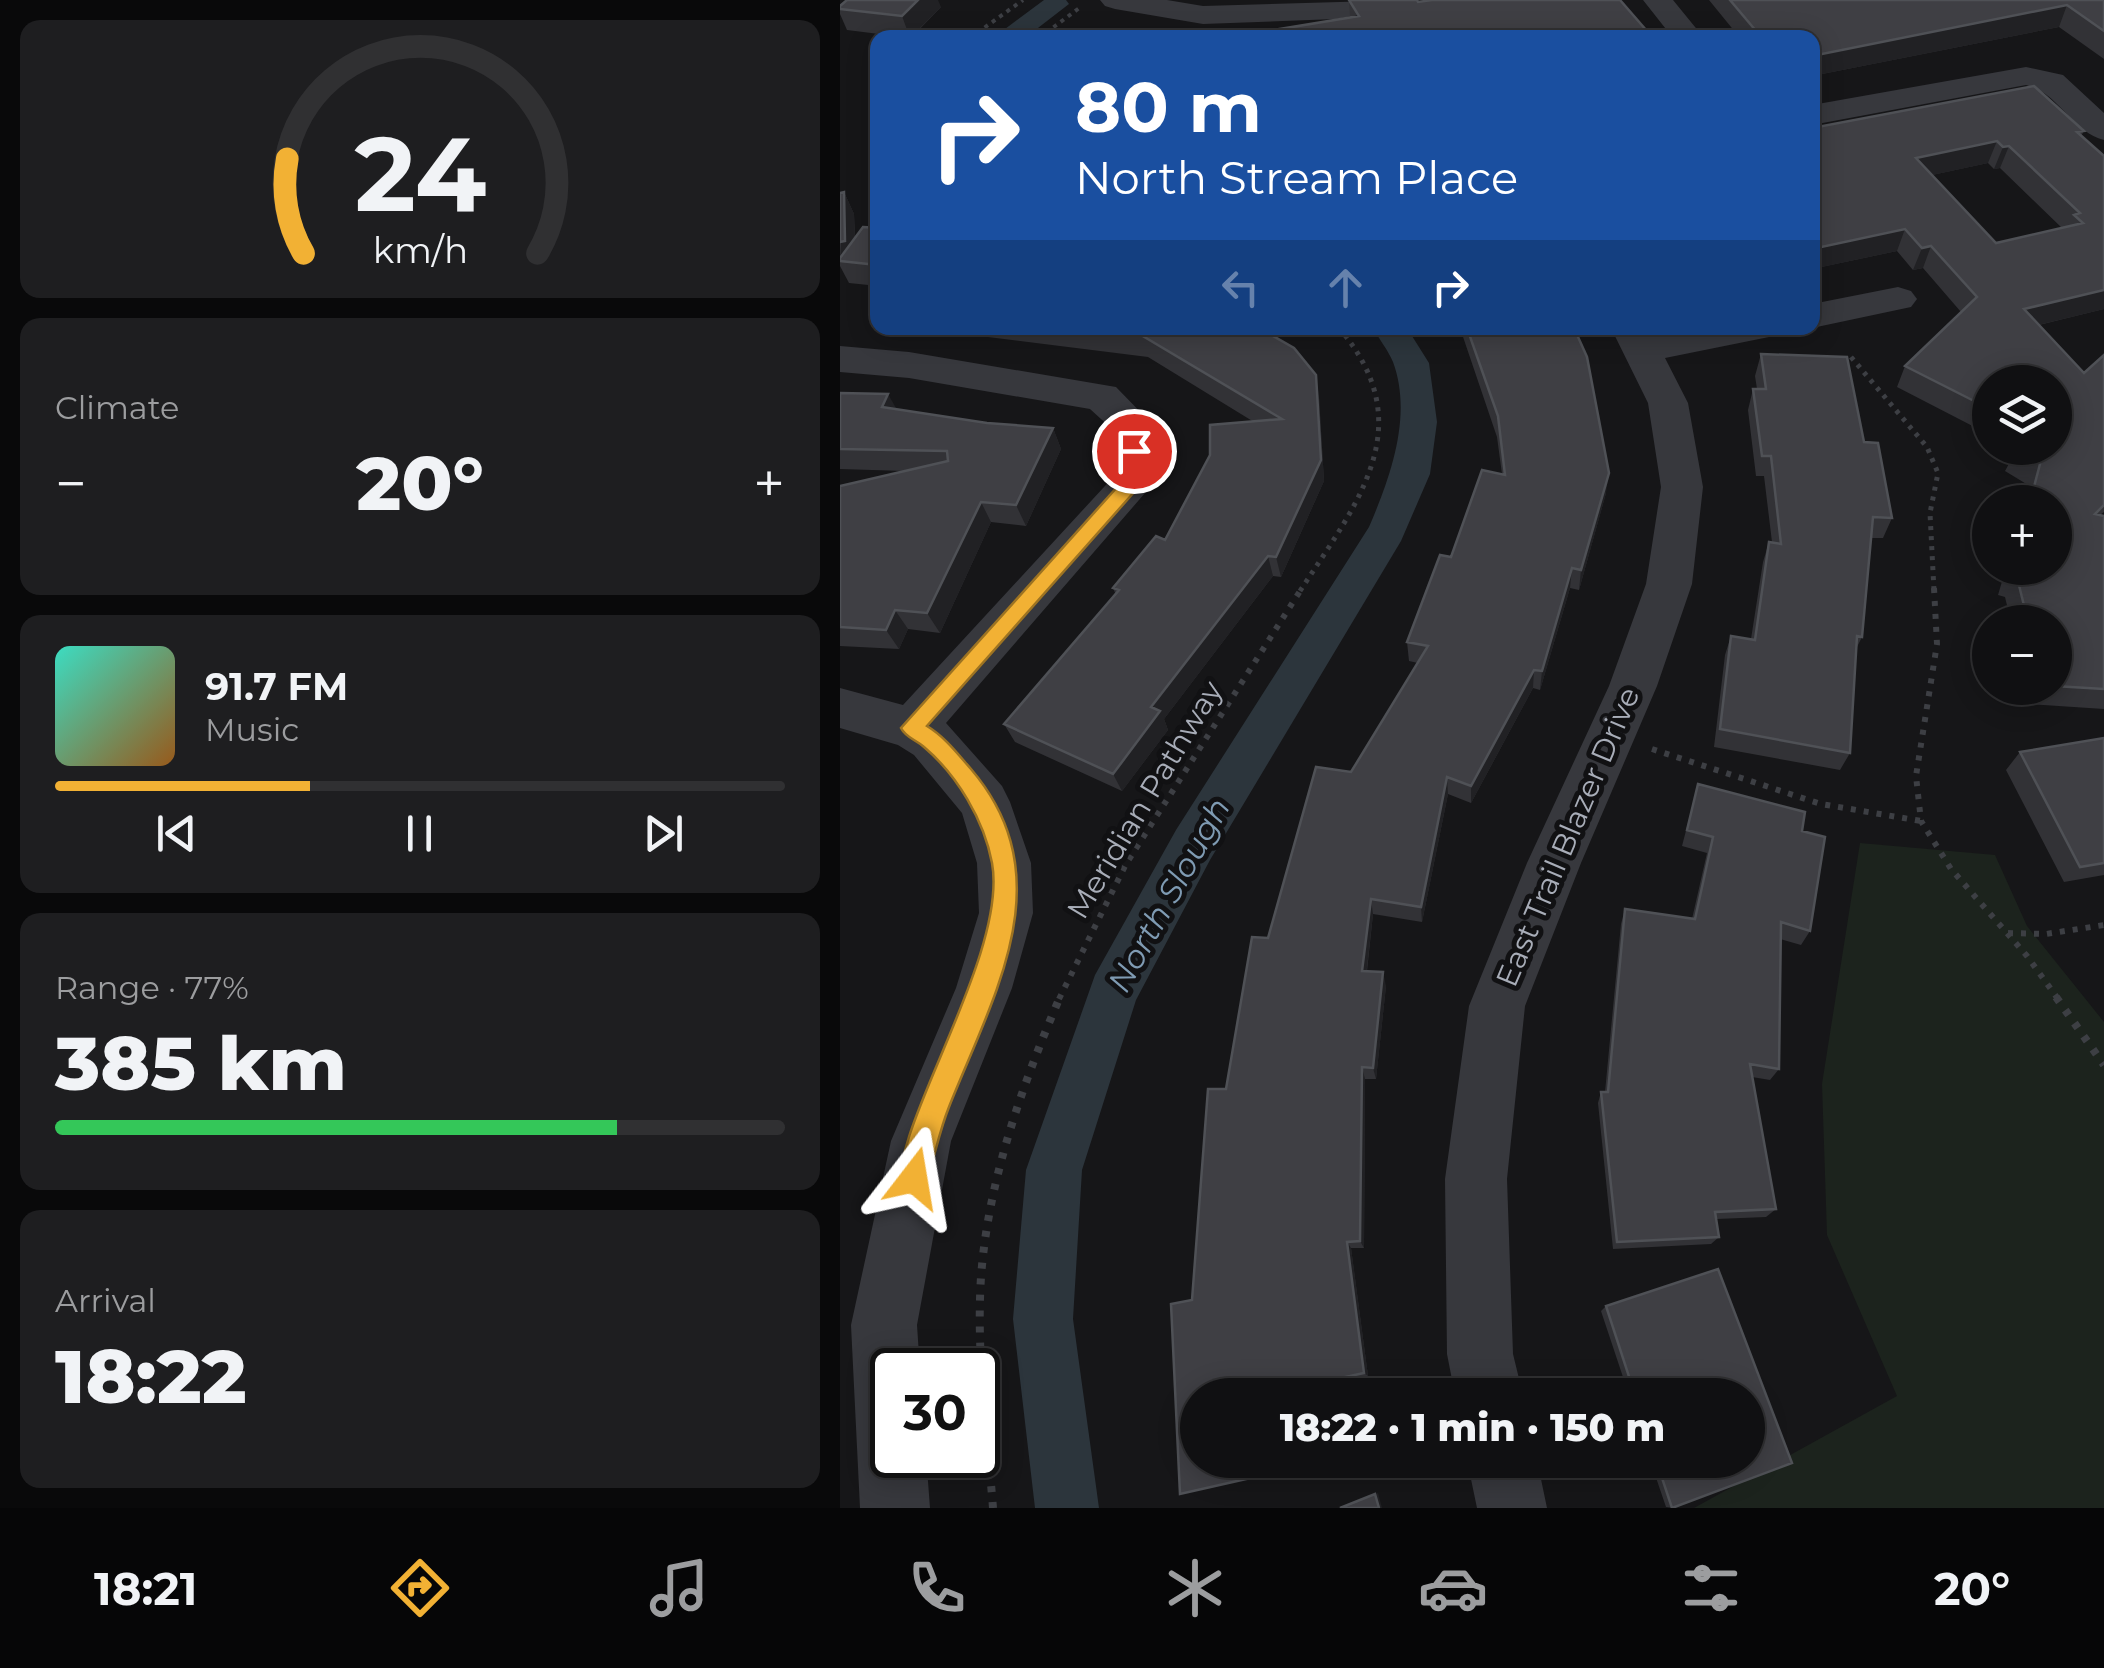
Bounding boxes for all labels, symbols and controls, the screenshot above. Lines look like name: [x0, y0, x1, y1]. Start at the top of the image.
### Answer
text: 80 m: [1075, 64, 1262, 150]
icon: right: [910, 70, 1040, 200]
text: 24: [354, 110, 486, 237]
text: North Stream Place: [1075, 150, 1518, 205]
text: km/h: [372, 228, 468, 272]
icon: left: [1213, 260, 1268, 315]
icon: ahead: [1318, 260, 1373, 315]
icon: right: [1423, 260, 1478, 315]
map controls: [1972, 365, 2072, 705]
button: layers: [1972, 365, 2072, 465]
text: Climate: [55, 388, 179, 427]
pin: [1092, 409, 1177, 494]
icon: arrive: [1107, 424, 1162, 479]
text: 20°: [356, 437, 484, 529]
text: −: [55, 450, 87, 517]
text: +: [753, 450, 785, 517]
button: +: [1972, 485, 2072, 585]
button: −: [1972, 605, 2072, 705]
text: 91.7 FM: [205, 663, 348, 710]
street label: Meridian Pathway: [1059, 673, 1231, 925]
street label: East Trail Blazer Drive: [1488, 682, 1647, 992]
text: Music: [205, 710, 299, 749]
water label: North Slough: [1099, 791, 1238, 999]
icon: previous: [149, 806, 204, 861]
icon: pause: [392, 806, 447, 861]
icon: next: [636, 806, 691, 861]
text: Range · 77%: [55, 968, 249, 1007]
text: 385 km: [55, 1017, 347, 1109]
position arrow: [862, 1126, 966, 1230]
text: Arrival: [55, 1281, 156, 1320]
text: 18:22: [55, 1330, 247, 1422]
speed limit sign: 30: [870, 1348, 1000, 1478]
text: 18:22 · 1 min · 150 m: [1280, 1404, 1665, 1451]
icon: directions: [385, 1553, 455, 1623]
icon: music: [644, 1553, 714, 1623]
icon: phone: [902, 1553, 972, 1623]
icon: climate: [1160, 1553, 1230, 1623]
icon: car: [1418, 1553, 1488, 1623]
icon: filters: [1676, 1553, 1746, 1623]
text: 18:21: [94, 1561, 197, 1616]
text: 20°: [1934, 1561, 2010, 1616]

